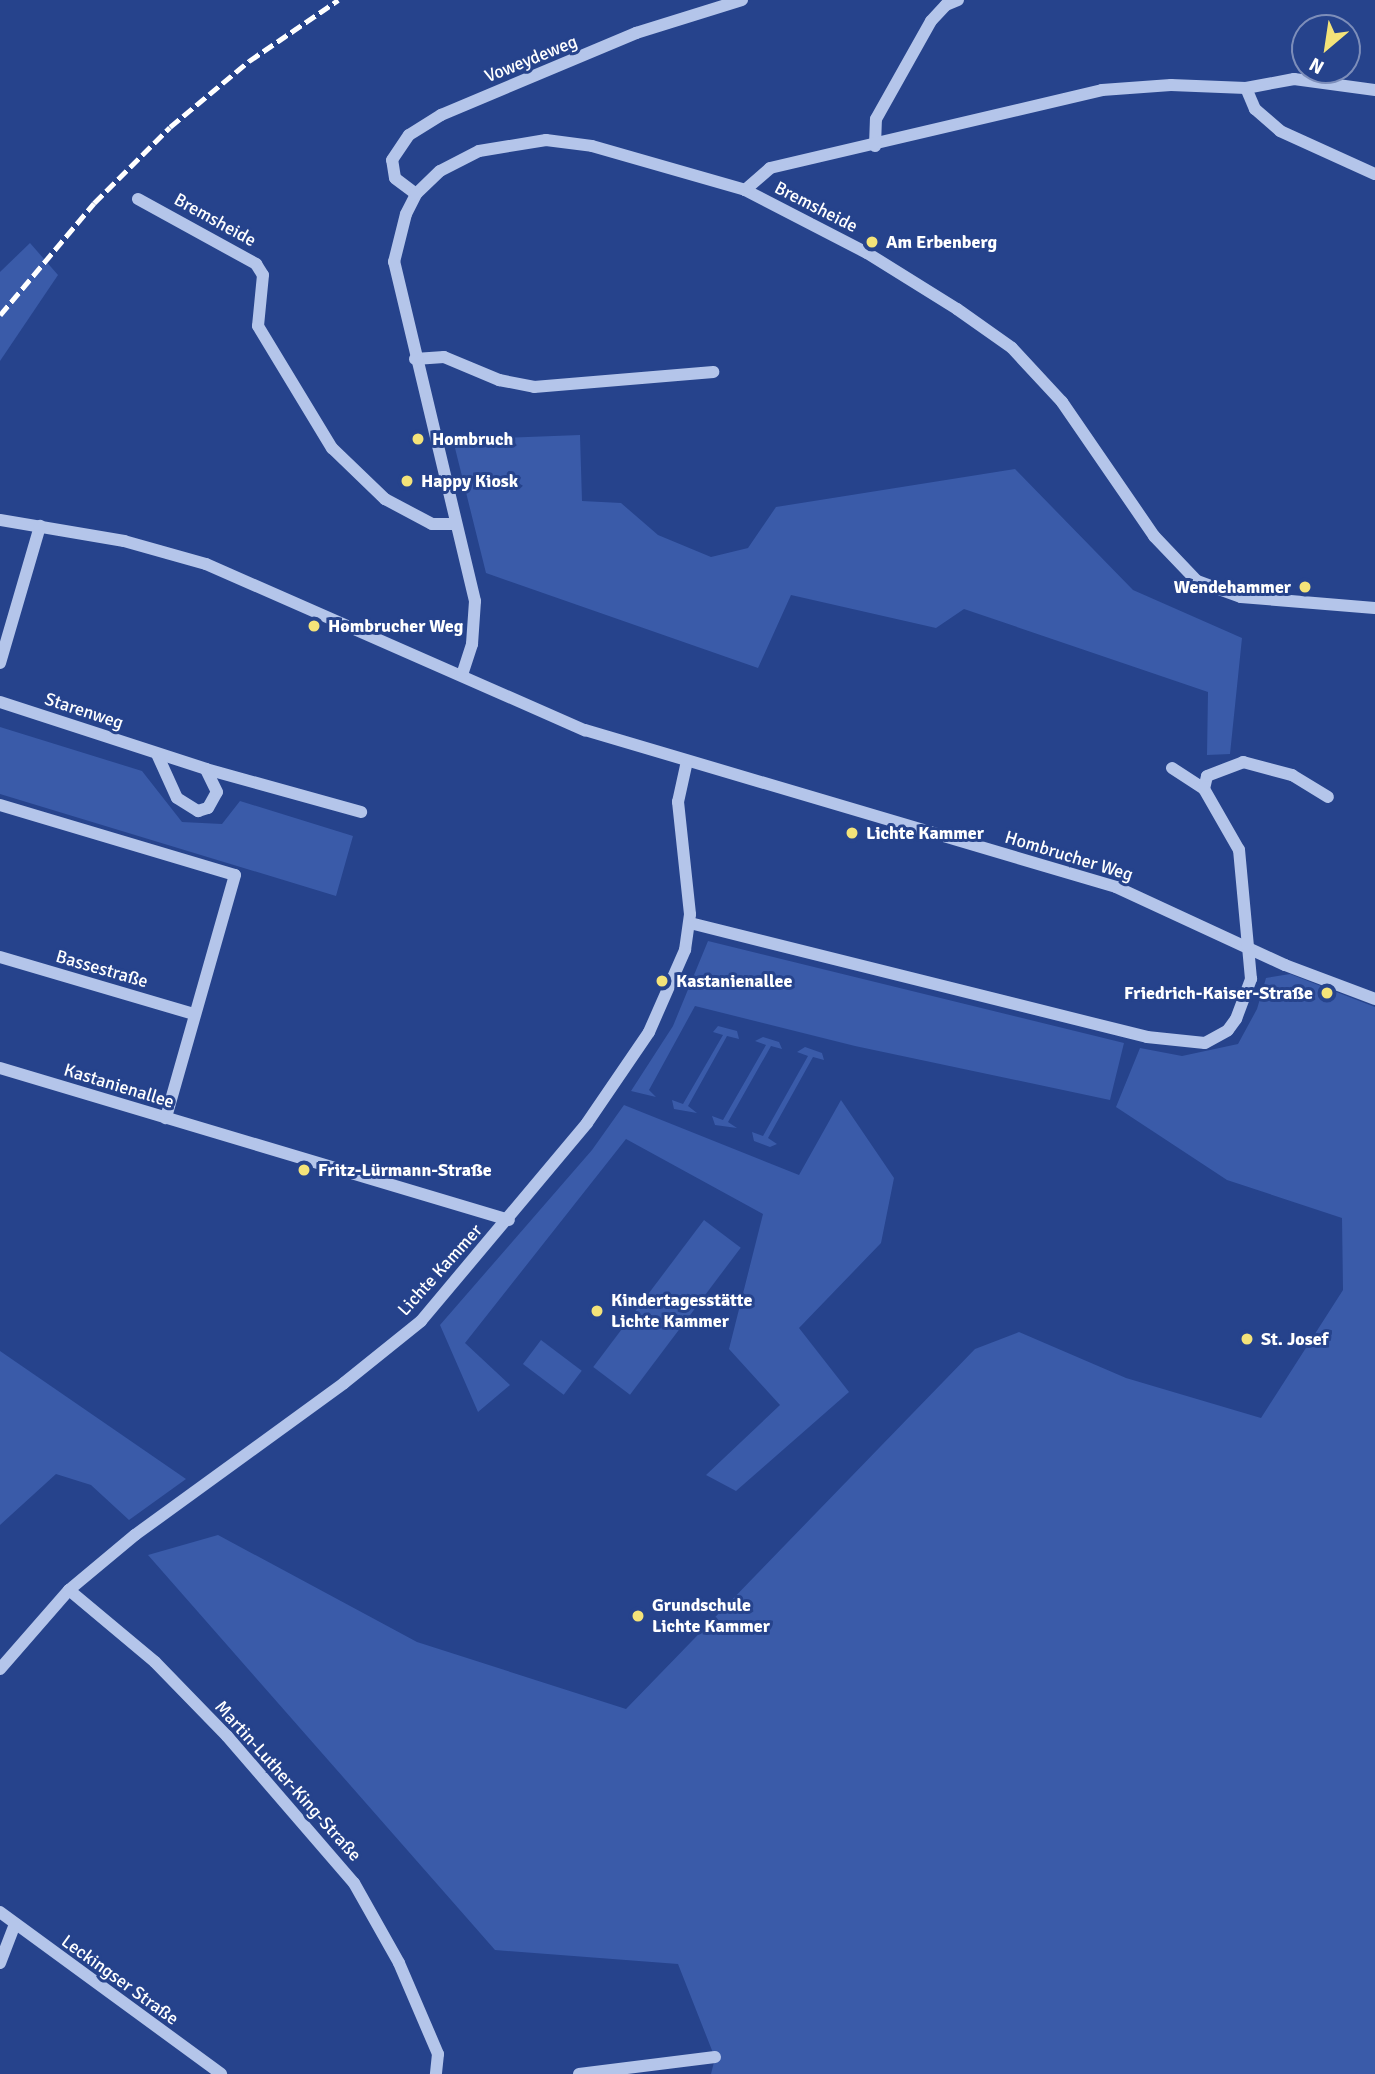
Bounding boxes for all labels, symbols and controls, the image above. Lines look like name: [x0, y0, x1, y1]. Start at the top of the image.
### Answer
north arrow: [1291, 14, 1361, 84]
street label: Voweydeweg: [482, 31, 580, 87]
text: N: [1305, 52, 1328, 79]
street label: Bremsheide: [771, 177, 861, 237]
street label: Bremsheide: [170, 189, 260, 251]
place label: Am Erbenberg: [886, 231, 997, 253]
marker: Am Erbenberg: [864, 234, 880, 250]
place label: Hombruch: [432, 428, 513, 450]
marker: Hombruch: [410, 431, 426, 447]
place label: Happy Kiosk: [421, 470, 518, 492]
marker: Happy Kiosk: [399, 473, 415, 489]
place label: Wendehammer: [1174, 576, 1291, 598]
marker: Wendehammer: [1297, 579, 1313, 595]
place label: Hombrucher Weg: [328, 615, 463, 637]
marker: Hombrucher Weg: [306, 618, 322, 634]
street label: Starenweg: [42, 688, 126, 734]
place label: Lichte Kammer: [866, 822, 984, 844]
marker: Lichte Kammer: [844, 825, 860, 841]
street label: Hombrucher Weg: [1002, 826, 1136, 886]
street label: Bassestraße: [53, 946, 151, 992]
place label: Kastanienallee: [676, 970, 792, 992]
marker: Kastanienallee: [654, 973, 670, 989]
place label: Friedrich-Kaiser-Straße: [1124, 982, 1313, 1004]
marker: Friedrich-Kaiser-Straße: [1319, 985, 1335, 1001]
street label: Kastanienallee: [61, 1059, 177, 1113]
place label: Fritz-Lürmann-Straße: [318, 1159, 492, 1181]
marker: Fritz-Lürmann-Straße: [296, 1162, 312, 1178]
street label: Lichte Kammer: [393, 1220, 487, 1320]
place label: Kindertagesstätte Lichte Kammer: [611, 1290, 752, 1332]
marker: Kindertagesstätte Lichte Kammer: [589, 1303, 605, 1319]
place label: St. Josef: [1261, 1328, 1328, 1350]
marker: St. Josef: [1239, 1331, 1255, 1347]
place label: Grundschule Lichte Kammer: [652, 1595, 770, 1638]
marker: Grundschule Lichte Kammer: [630, 1608, 646, 1624]
street label: Martin-Luther-King-Straße: [210, 1696, 366, 1866]
street label: Leckingser Straße: [57, 1930, 183, 2030]

